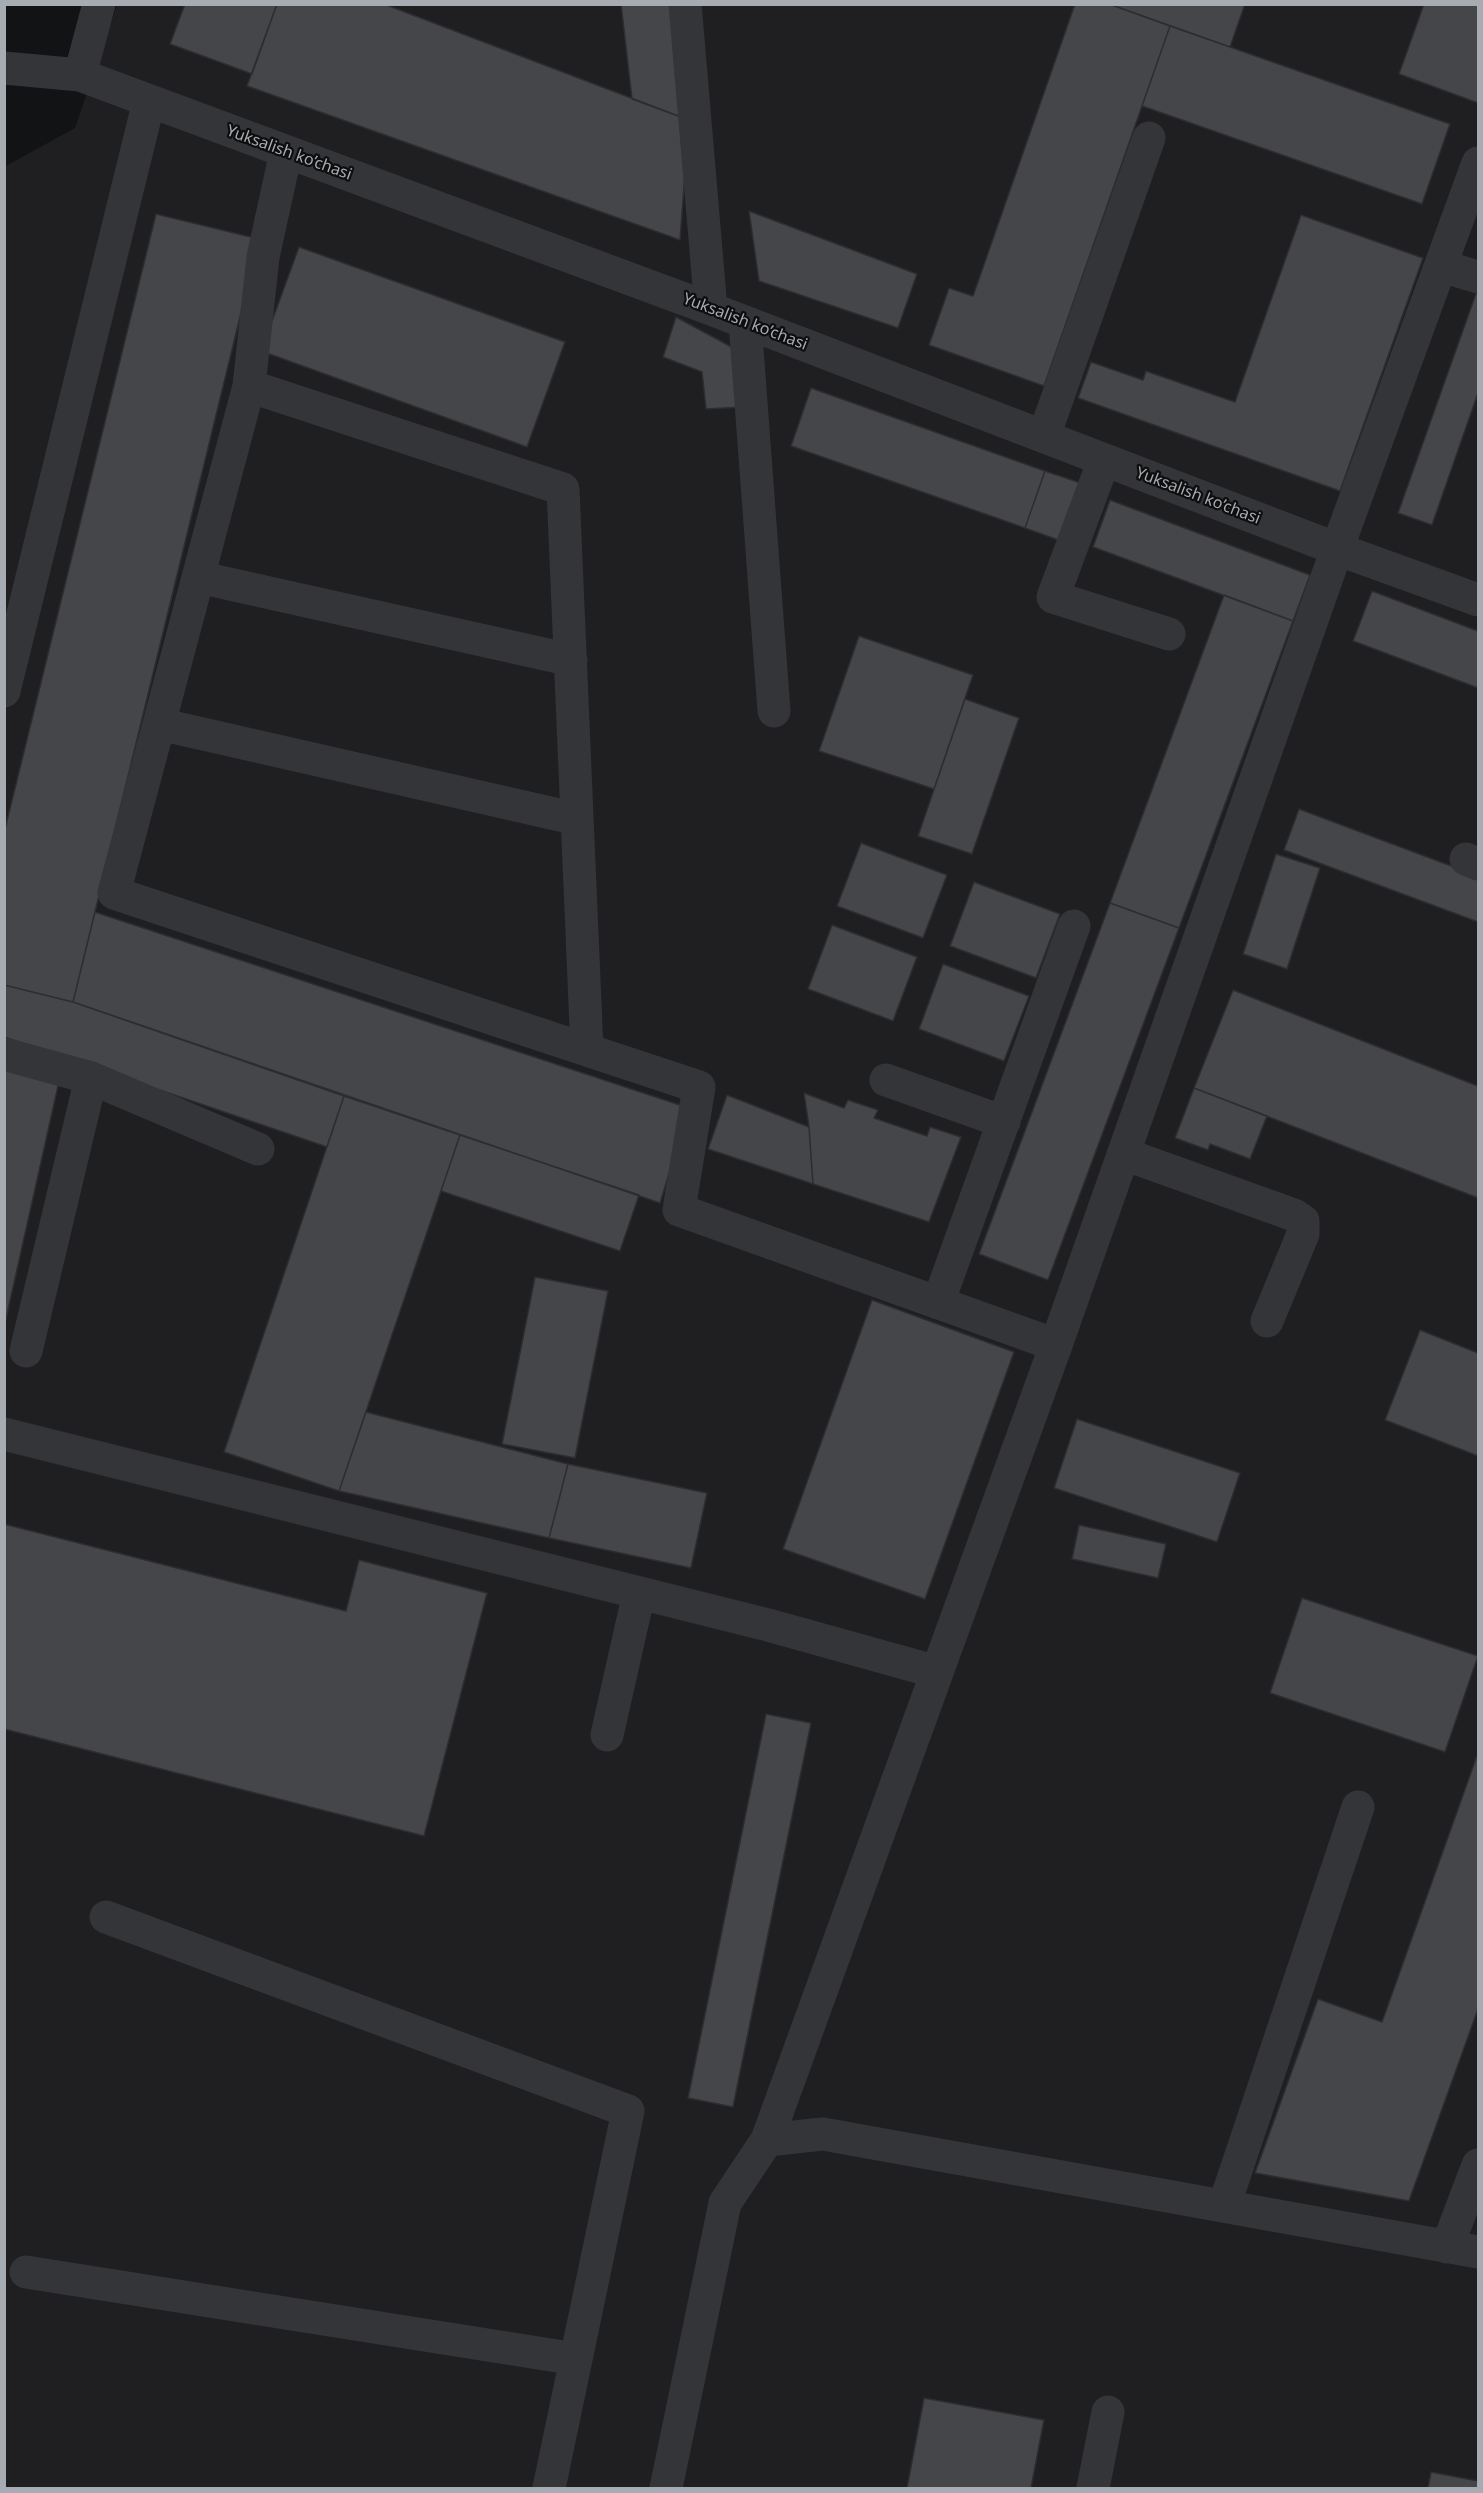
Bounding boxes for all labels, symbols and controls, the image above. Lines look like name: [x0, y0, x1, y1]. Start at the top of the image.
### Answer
street label: Yuksalish ko’chasi: [224, 121, 354, 185]
street label: Yuksalish ko’chasi: [680, 289, 810, 355]
street label: Yuksalish ko’chasi: [1133, 463, 1263, 529]

